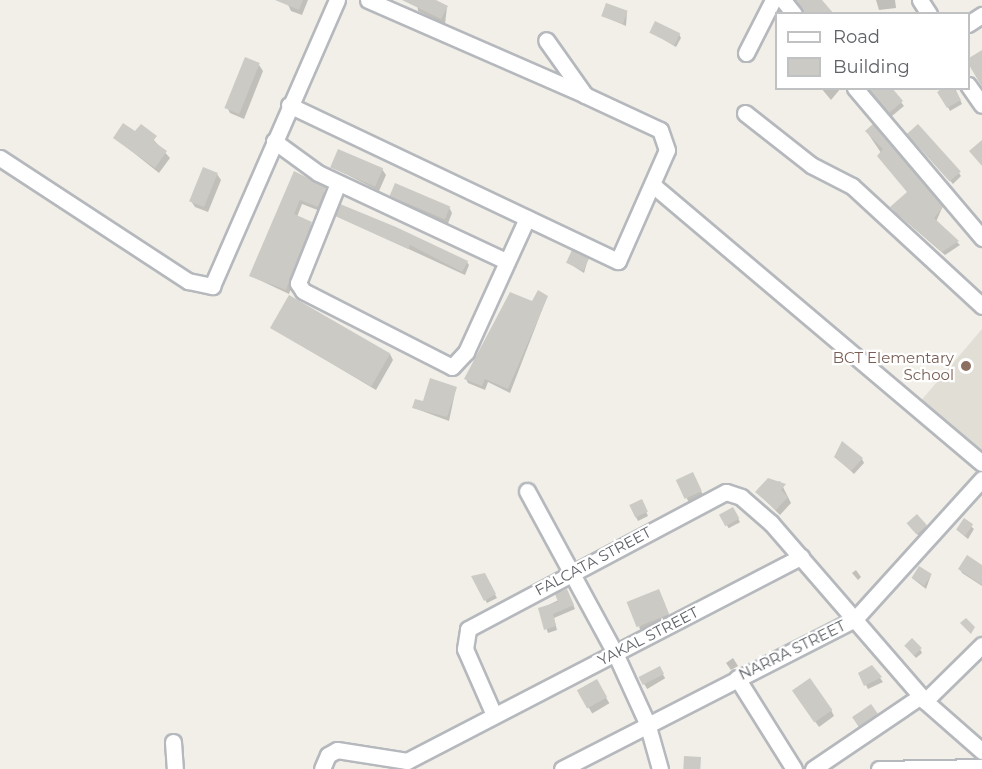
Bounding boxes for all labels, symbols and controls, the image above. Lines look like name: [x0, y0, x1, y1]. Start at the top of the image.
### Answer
legend: [775, 12, 970, 90]
text: Road: [833, 26, 880, 48]
text: Building: [833, 56, 910, 78]
place label: BCT Elementary School: [833, 348, 954, 383]
marker: BCT Elementary School: [959, 359, 973, 373]
street label: FALCATA STREET: [532, 523, 654, 599]
street label: YAKAL STREET: [595, 603, 701, 669]
street label: NARRA STREET: [736, 616, 848, 684]

